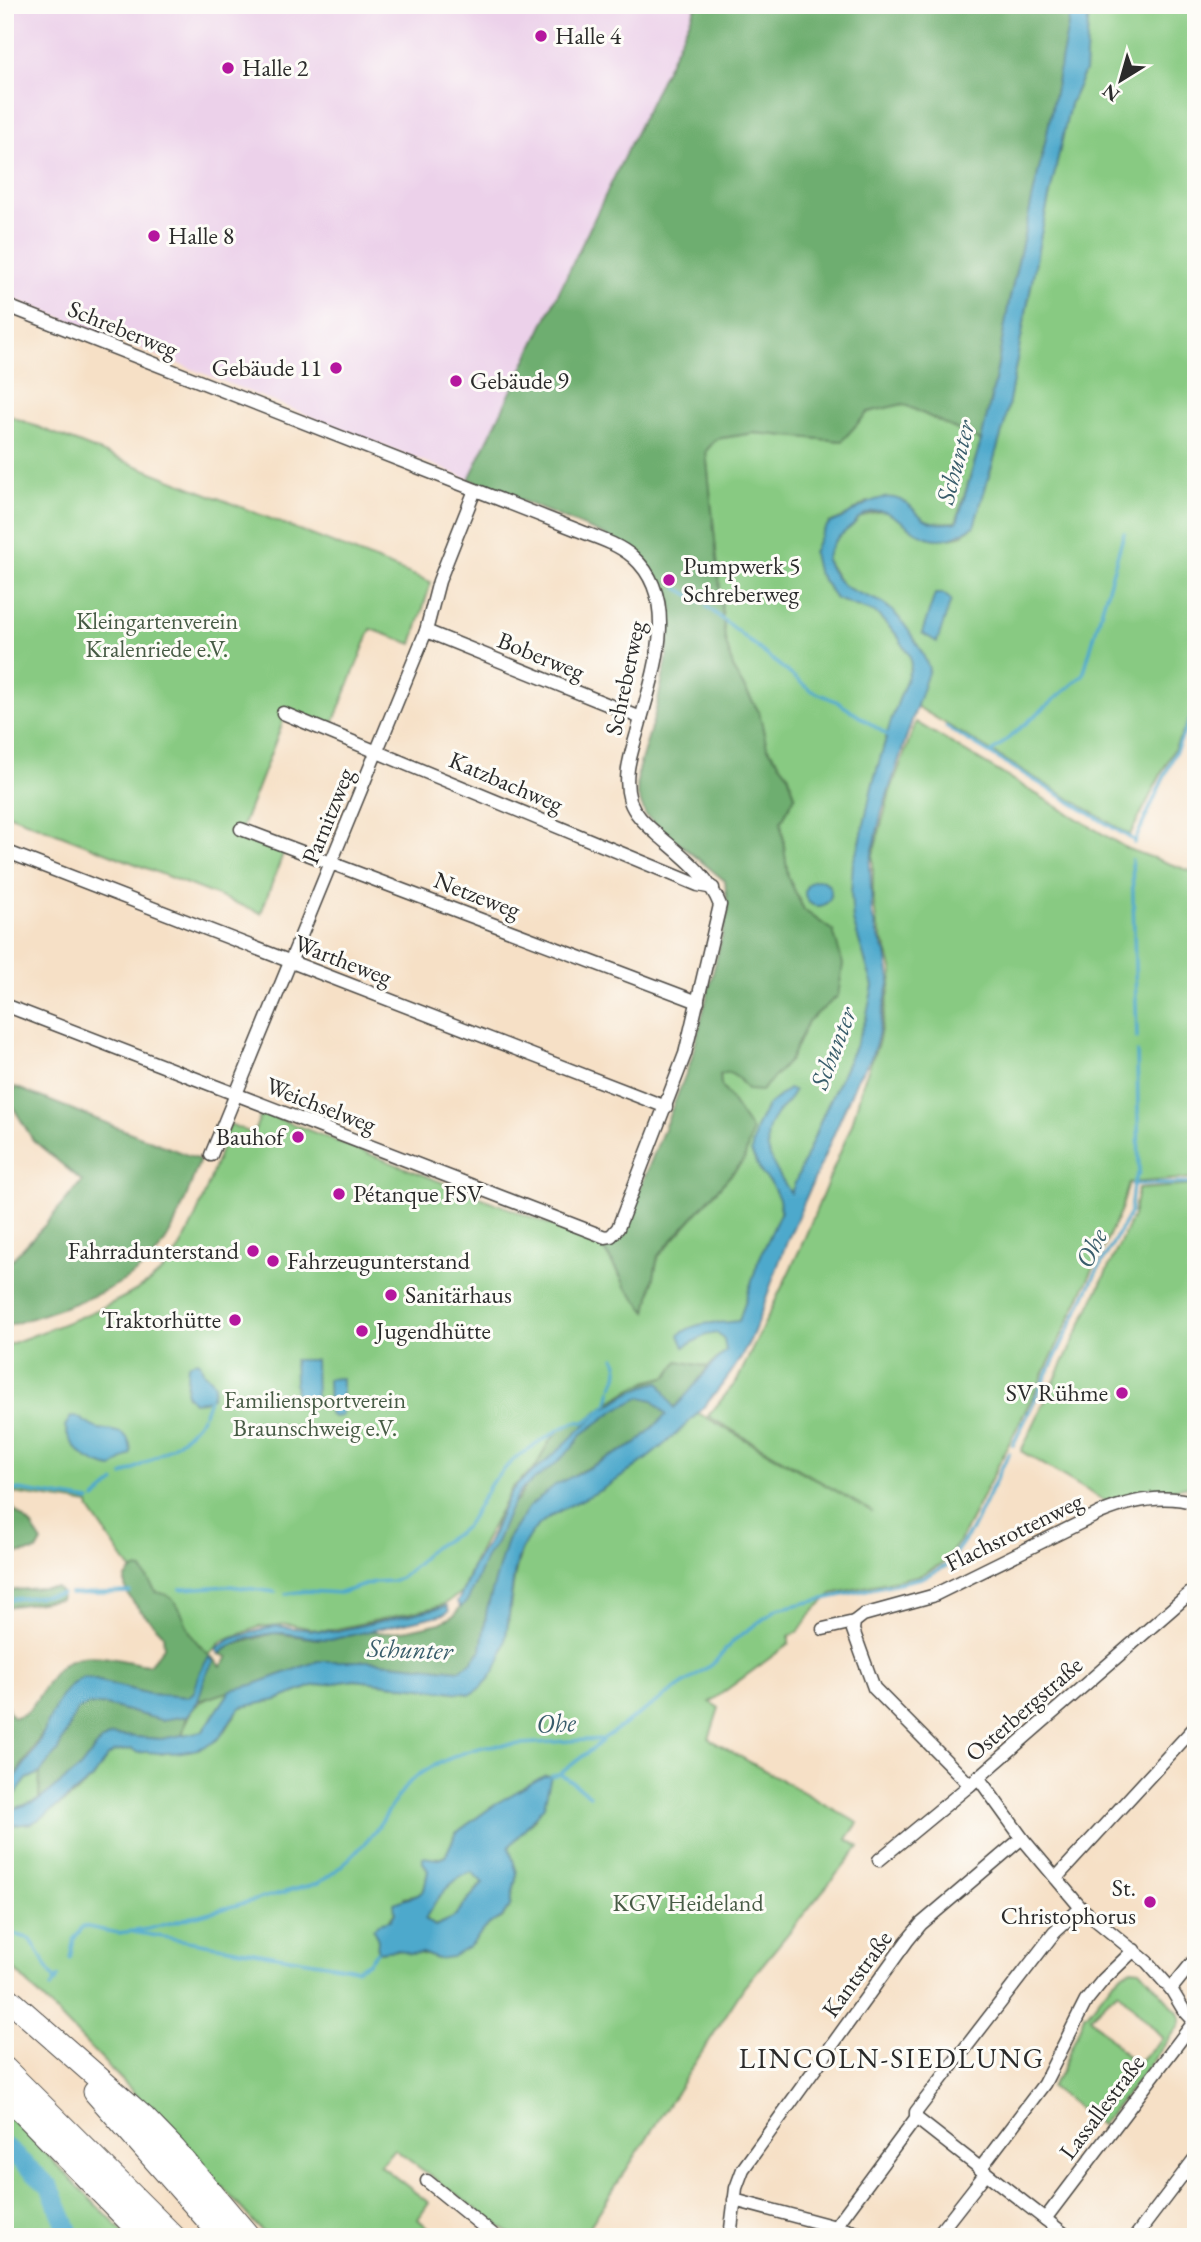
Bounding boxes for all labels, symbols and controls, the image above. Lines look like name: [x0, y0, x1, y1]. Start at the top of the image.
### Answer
place label: Halle 4: [555, 20, 622, 51]
marker: Halle 4: [533, 28, 549, 44]
north arrow: [1086, 46, 1156, 116]
place label: Halle 2: [242, 52, 309, 83]
marker: Halle 2: [220, 60, 236, 76]
text: N: [1097, 78, 1125, 108]
place label: Halle 8: [168, 220, 234, 251]
marker: Halle 8: [146, 228, 162, 244]
street label: Schreberweg: [64, 292, 183, 365]
place label: Gebäude 11: [212, 352, 322, 383]
marker: Gebäude 11: [328, 360, 344, 376]
place label: Gebäude 9: [470, 365, 569, 396]
marker: Gebäude 9: [448, 373, 464, 389]
water label: Schunter: [927, 415, 983, 509]
place label: Pumpwerk 5 Schreberweg: [683, 550, 800, 609]
marker: Pumpwerk 5 Schreberweg: [661, 572, 677, 588]
park label: Kleingartenverein Kralenriede e.V.: [76, 605, 238, 664]
street label: Schreberweg: [597, 617, 652, 738]
street label: Boberweg: [493, 624, 590, 687]
street label: Katzbachweg: [444, 744, 569, 820]
street label: Parnitzweg: [294, 763, 361, 868]
street label: Netzeweg: [430, 864, 525, 925]
street label: Wartheweg: [290, 927, 397, 992]
water label: Schunter: [801, 1001, 865, 1095]
street label: Weichselweg: [262, 1069, 381, 1140]
place label: Bauhof: [216, 1121, 287, 1152]
marker: Bauhof: [290, 1129, 306, 1145]
place label: Pétanque FSV: [353, 1178, 484, 1209]
marker: Pétanque FSV: [331, 1186, 347, 1202]
water label: Ohe: [1067, 1222, 1116, 1273]
place label: Fahrradunterstand: [68, 1235, 240, 1266]
marker: Fahrradunterstand: [245, 1243, 261, 1259]
place label: Fahrzeugunterstand: [287, 1245, 471, 1276]
marker: Fahrzeugunterstand: [265, 1253, 281, 1269]
place label: Sanitärhaus: [405, 1279, 512, 1310]
marker: Sanitärhaus: [383, 1287, 399, 1303]
place label: Traktorhütte: [102, 1304, 221, 1335]
marker: Traktorhütte: [227, 1312, 243, 1328]
place label: Jugendhütte: [374, 1315, 491, 1346]
marker: Jugendhütte: [354, 1323, 370, 1339]
place label: SV Rühme: [1006, 1377, 1108, 1408]
park label: Familiensportverein Braunschweig e.V.: [224, 1384, 406, 1443]
marker: SV Rühme: [1114, 1385, 1130, 1401]
street label: Flachsrottenweg: [940, 1485, 1088, 1578]
water label: Schunter: [366, 1630, 454, 1668]
street label: Osterbergstraße: [959, 1649, 1089, 1768]
water label: Ohe: [535, 1705, 578, 1741]
place label: St. Christophorus: [1001, 1872, 1136, 1931]
park label: KGV Heideland: [612, 1887, 764, 1918]
marker: St. Christophorus: [1142, 1894, 1158, 1910]
street label: Kantstraße: [815, 1924, 899, 2023]
district label: LINCOLN-SIEDLUNG: [739, 2040, 1045, 2076]
street label: Lassallestraße: [1052, 2048, 1151, 2165]

